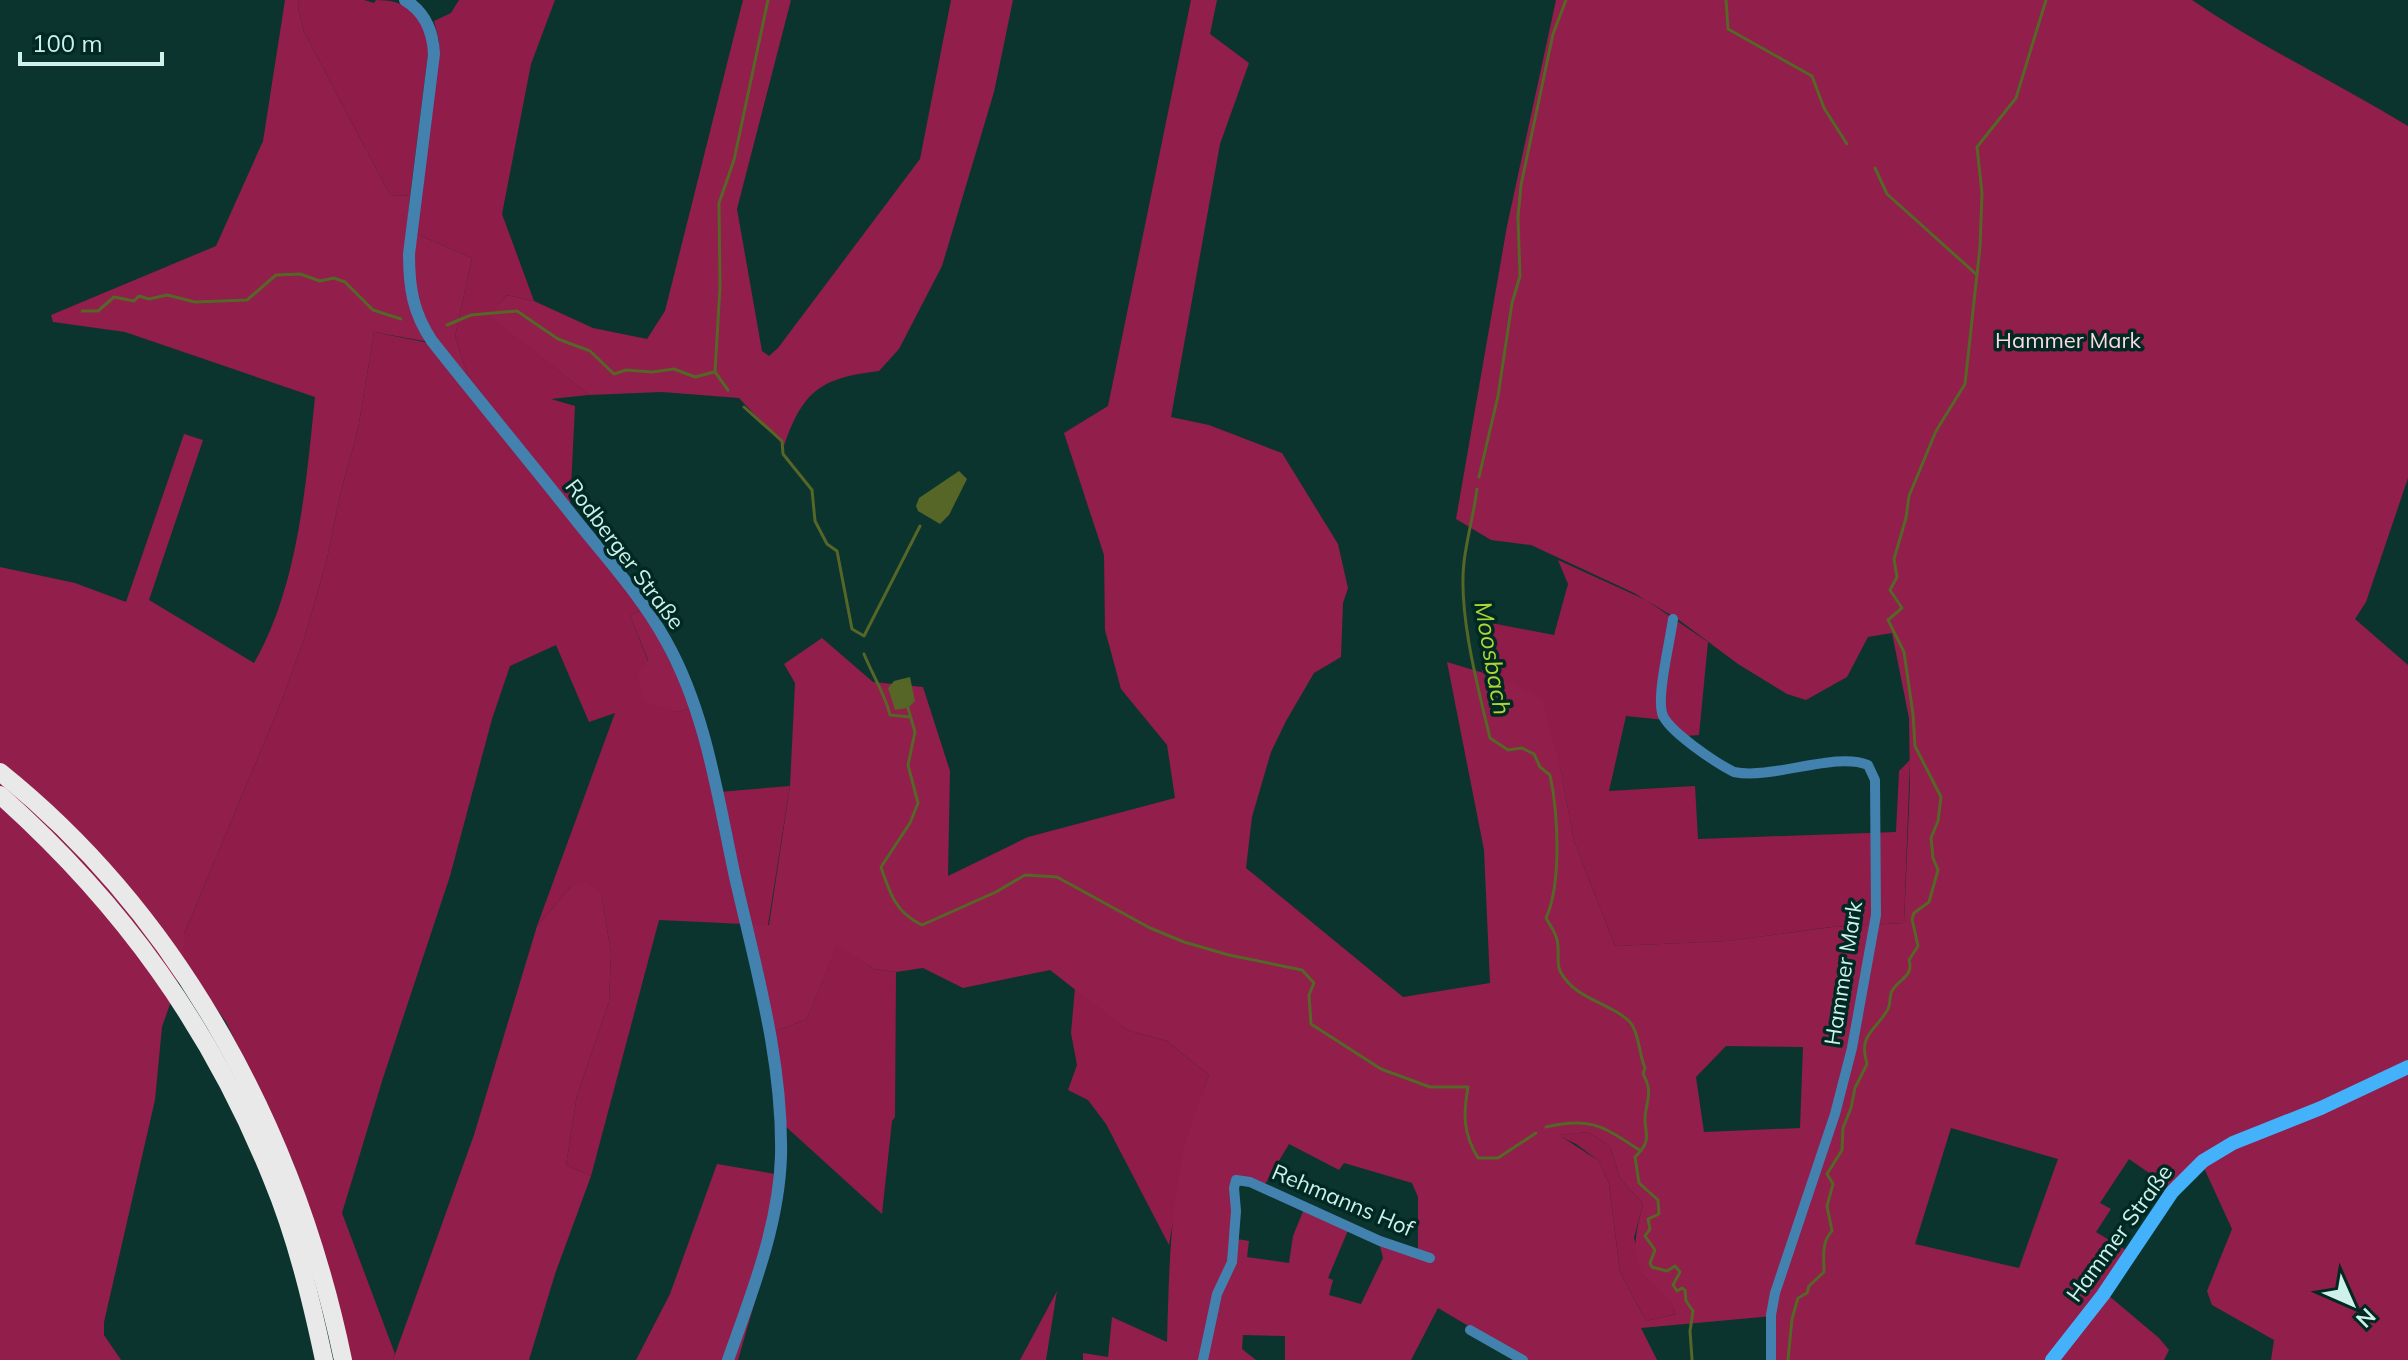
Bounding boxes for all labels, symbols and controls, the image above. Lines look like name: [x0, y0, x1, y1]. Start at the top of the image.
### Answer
scale bar: [20, 16, 162, 66]
text: 100 m: [32, 28, 103, 58]
park label: Hammer Mark: [1995, 326, 2142, 354]
street label: Rodberger Straße: [559, 473, 691, 635]
water label: Moosbach: [1468, 599, 1518, 717]
street label: Hammer Mark: [1818, 898, 1868, 1047]
street label: Rehmanns Hof: [1268, 1158, 1419, 1243]
street label: Hammer Straße: [2060, 1159, 2178, 1307]
north arrow: [2312, 1264, 2392, 1344]
text: N: [2350, 1302, 2382, 1334]

